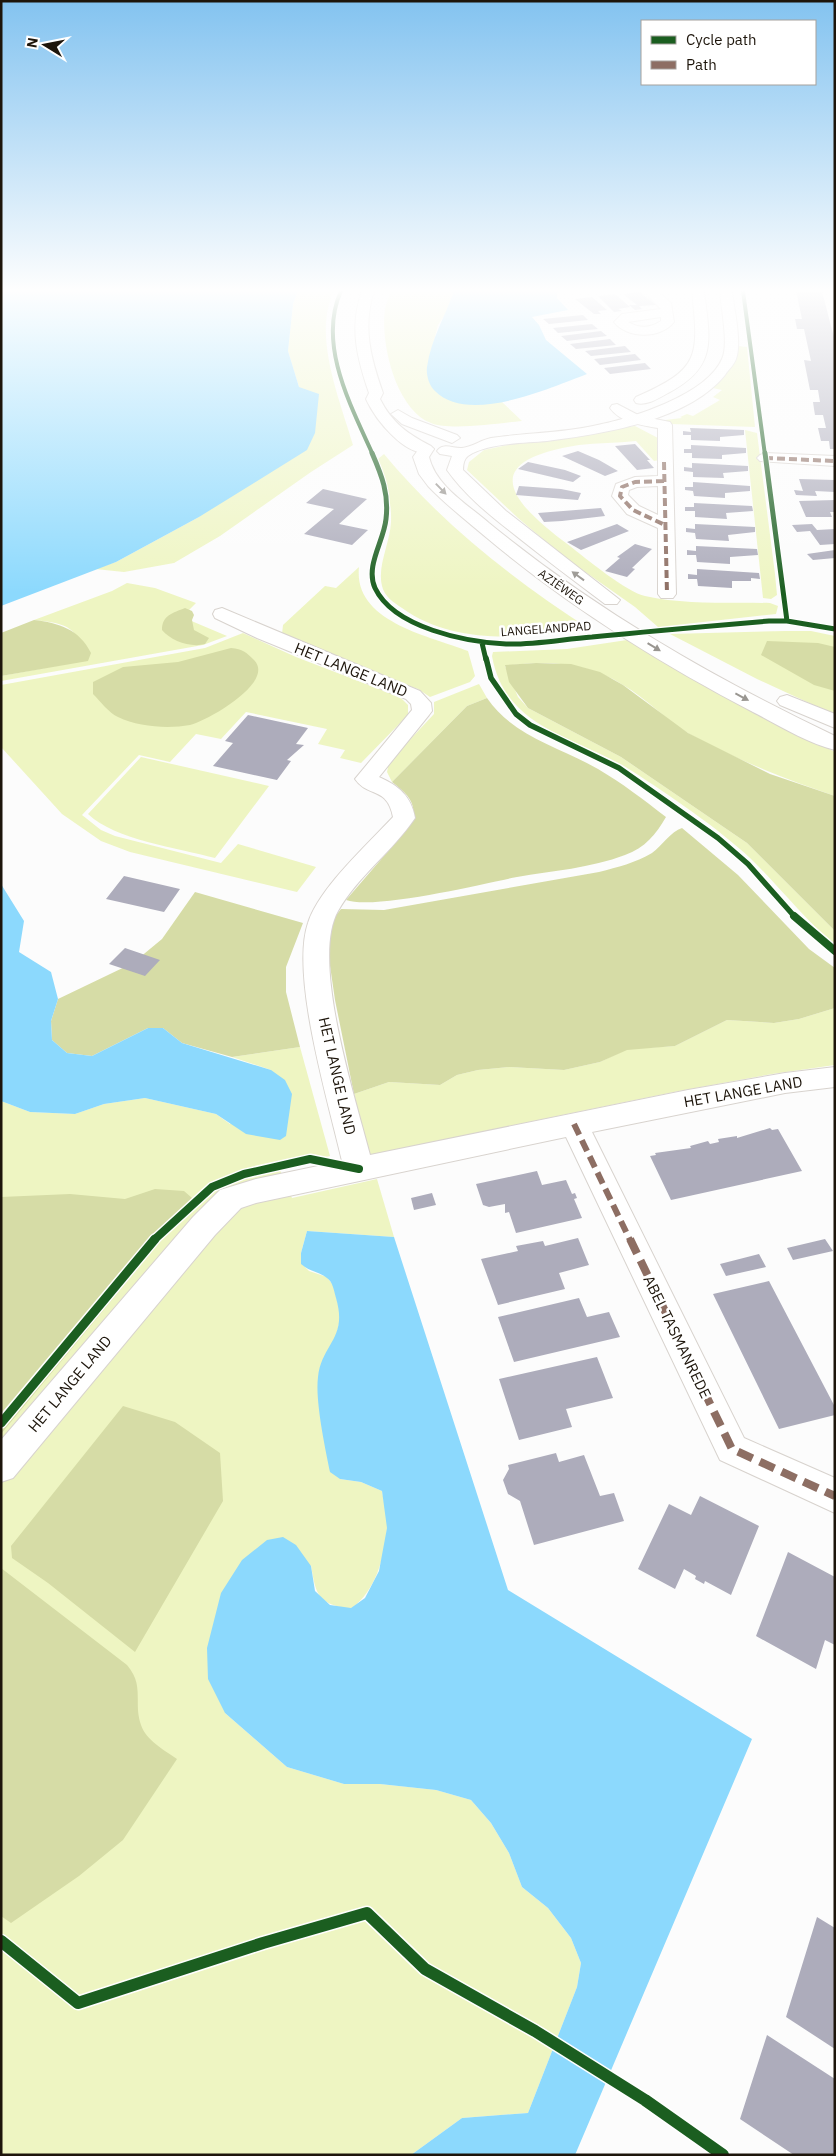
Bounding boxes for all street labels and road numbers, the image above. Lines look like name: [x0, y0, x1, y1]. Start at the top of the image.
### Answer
street label: AZIËWEG: [535, 565, 587, 608]
street label: LANGELANDPAD: [500, 618, 592, 639]
street label: HET LANGE LAND: [292, 638, 411, 701]
street label: HET LANGE LAND: [315, 1015, 360, 1137]
street label: HET LANGE LAND: [682, 1072, 804, 1111]
street label: ABEL TASMANREDE: [639, 1272, 716, 1401]
street label: HET LANGE LAND: [24, 1331, 116, 1436]

